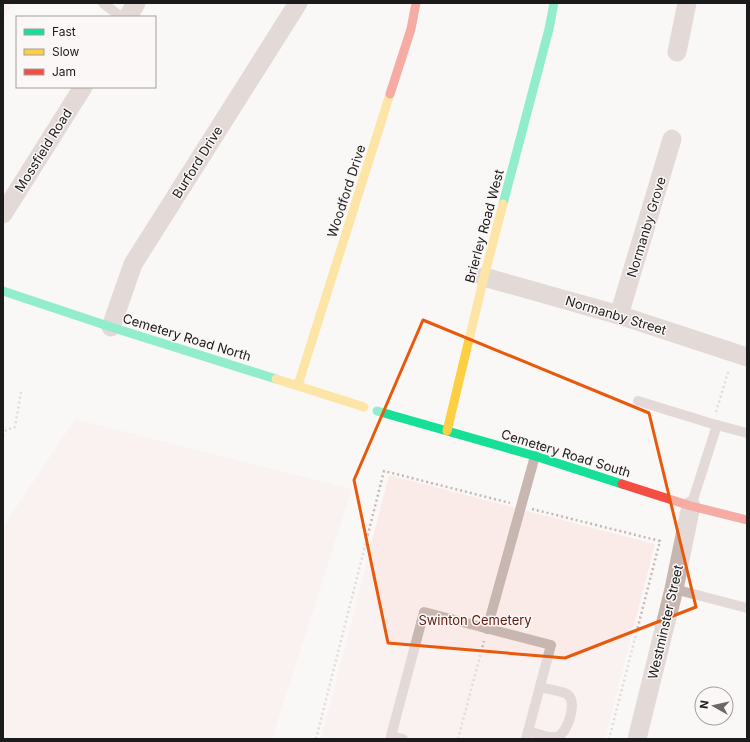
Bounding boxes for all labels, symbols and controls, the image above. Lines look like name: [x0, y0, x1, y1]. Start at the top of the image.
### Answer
legend: [16, 16, 156, 88]
text: Fast: [52, 24, 76, 39]
text: Slow: [52, 44, 80, 59]
text: Jam: [52, 64, 76, 79]
street label: Mossfield Road: [11, 106, 75, 194]
street label: Burford Drive: [168, 123, 226, 201]
street label: Woodford Drive: [323, 143, 369, 239]
street label: Brierley Road West: [461, 168, 507, 284]
street label: Normanby Grove: [623, 175, 669, 279]
street label: Normanby Street: [564, 292, 668, 338]
street label: Cemetery Road North: [121, 310, 253, 364]
street label: Cemetery Road South: [499, 426, 633, 480]
street label: Westminster Street: [644, 563, 686, 681]
park label: Swinton Cemetery: [418, 612, 532, 628]
north arrow: [694, 686, 734, 726]
text: N: [697, 699, 712, 710]

